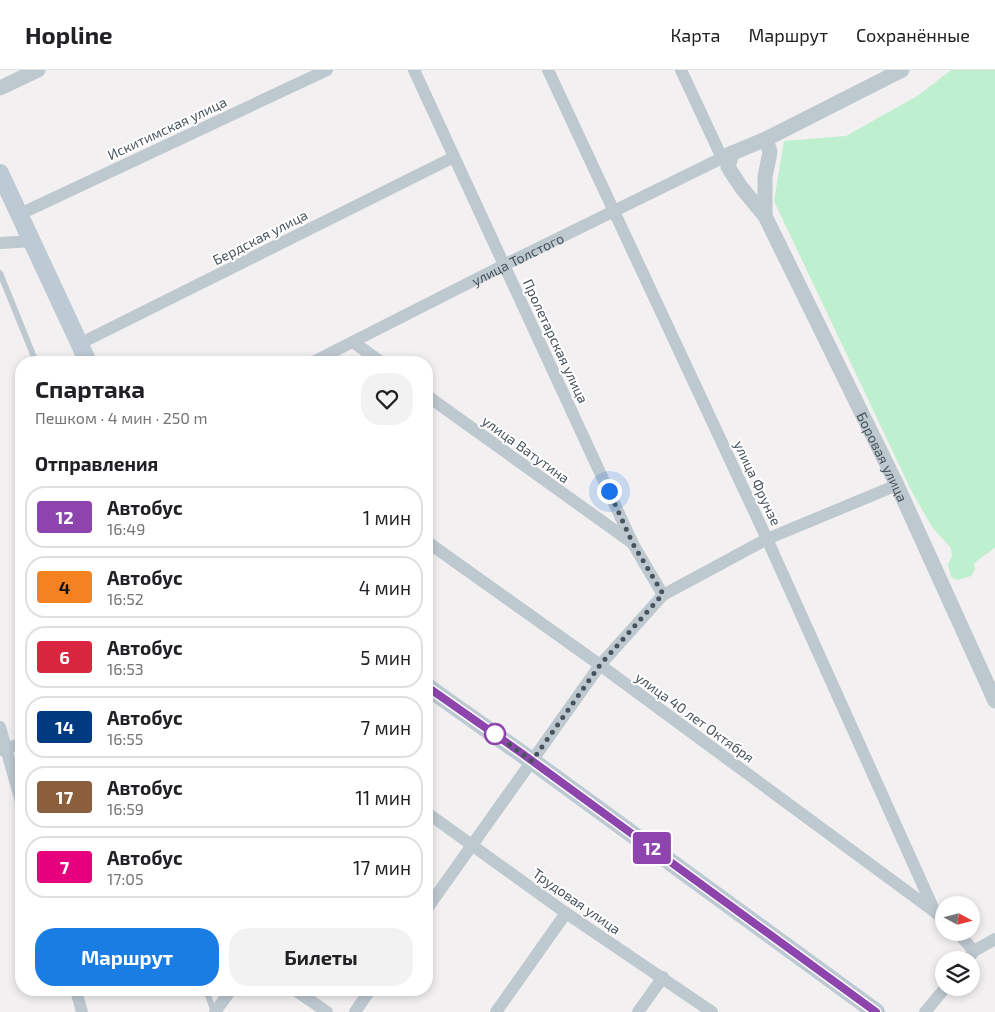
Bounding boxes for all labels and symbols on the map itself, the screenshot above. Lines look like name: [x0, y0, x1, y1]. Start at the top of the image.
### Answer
street label: Искитимская улица: [105, 93, 229, 163]
street label: Бердская улица: [210, 206, 310, 268]
street label: улица Толстого: [468, 229, 566, 289]
street label: Пролетарская улица: [520, 276, 592, 406]
street label: Боровая улица: [854, 409, 912, 504]
street label: улица Ватутина: [479, 412, 573, 486]
street label: улица Фрунзе: [731, 438, 785, 528]
your location: [597, 479, 622, 504]
street label: улица 40 лет Октября: [632, 668, 758, 766]
unlabelled marker: [484, 723, 506, 745]
line badge: 12: [630, 832, 674, 864]
street label: Трудовая улица: [530, 864, 624, 938]
north arrow: [935, 896, 980, 941]

